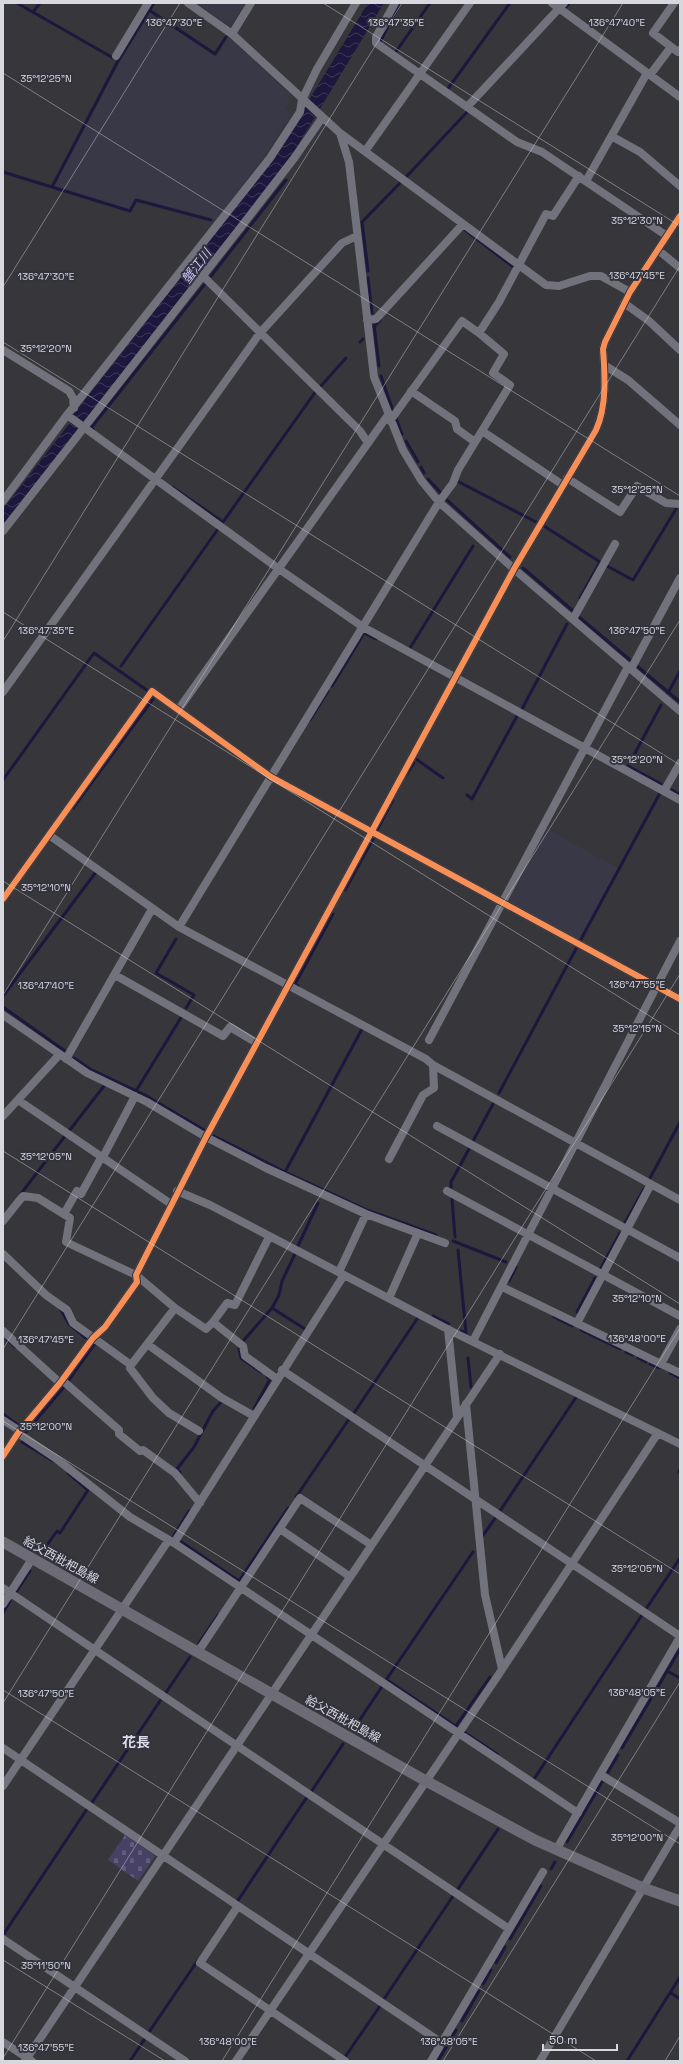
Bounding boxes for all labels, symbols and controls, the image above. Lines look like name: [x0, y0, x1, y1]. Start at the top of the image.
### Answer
text: 136°47'30"E: [146, 16, 203, 29]
text: 136°47'35"E: [368, 16, 424, 29]
text: 136°47'40"E: [589, 16, 646, 29]
text: 35°12'25"N: [20, 72, 72, 85]
text: 35°12'30"N: [611, 214, 663, 227]
water label: 蟹江川: [178, 244, 216, 287]
text: 136°47'45"E: [609, 269, 665, 282]
text: 136°47'30"E: [18, 270, 75, 283]
text: 35°12'20"N: [20, 342, 72, 355]
text: 35°12'25"N: [611, 483, 663, 496]
text: 136°47'35"E: [18, 624, 74, 637]
text: 136°47'50"E: [609, 624, 666, 637]
text: 35°12'20"N: [611, 753, 663, 766]
text: 35°12'10"N: [21, 881, 71, 894]
text: 136°47'55"E: [609, 978, 665, 991]
text: 136°47'40"E: [18, 979, 75, 992]
text: 35°12'15"N: [612, 1022, 662, 1035]
text: 35°12'05"N: [20, 1150, 72, 1163]
text: 35°12'10"N: [612, 1292, 662, 1305]
text: 136°48'00"E: [608, 1332, 666, 1345]
text: 136°47'45"E: [18, 1333, 74, 1346]
text: 35°12'00"N: [20, 1420, 72, 1433]
street label: 給父西枇杷島線: [20, 1533, 102, 1587]
text: 35°12'05"N: [611, 1562, 663, 1575]
text: 136°48'05"E: [608, 1686, 666, 1699]
text: 136°47'50"E: [18, 1687, 75, 1700]
street label: 給父西枇杷島線: [302, 1692, 384, 1746]
district label: 花長: [122, 1733, 150, 1751]
text: 35°12'00"N: [611, 1831, 663, 1844]
text: 35°11'50"N: [21, 1959, 71, 1972]
scale bar: [543, 2026, 617, 2052]
text: 50 m: [549, 2032, 577, 2048]
text: 136°48'00"E: [199, 2035, 257, 2048]
text: 136°48'05"E: [420, 2035, 478, 2048]
text: 136°47'55"E: [18, 2041, 74, 2054]

